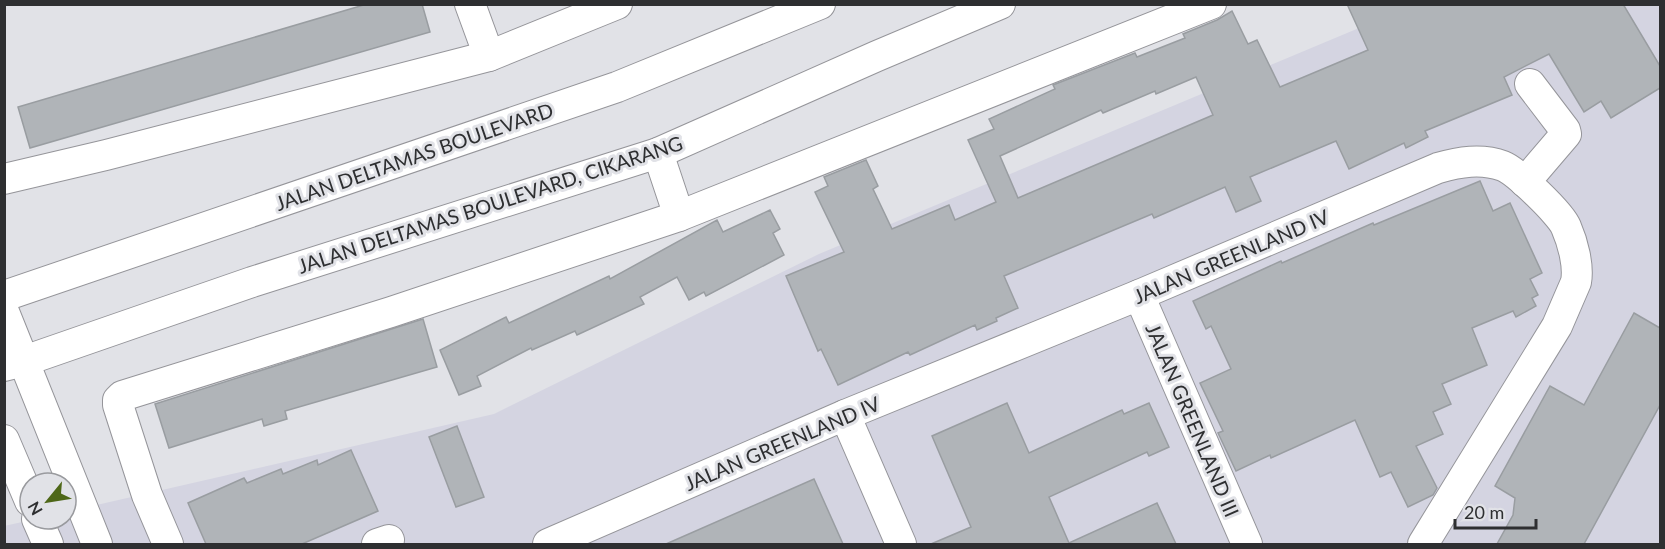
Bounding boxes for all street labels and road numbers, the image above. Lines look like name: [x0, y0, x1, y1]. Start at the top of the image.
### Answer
street label: JALAN DELTAMAS BOULEVARD: [272, 97, 556, 215]
street label: JALAN DELTAMAS BOULEVARD, CIKARANG: [295, 130, 685, 278]
street label: JALAN GREENLAND IV: [1130, 204, 1333, 308]
street label: JALAN GREENLAND III: [1141, 320, 1245, 520]
street label: JALAN GREENLAND IV: [681, 391, 884, 495]

